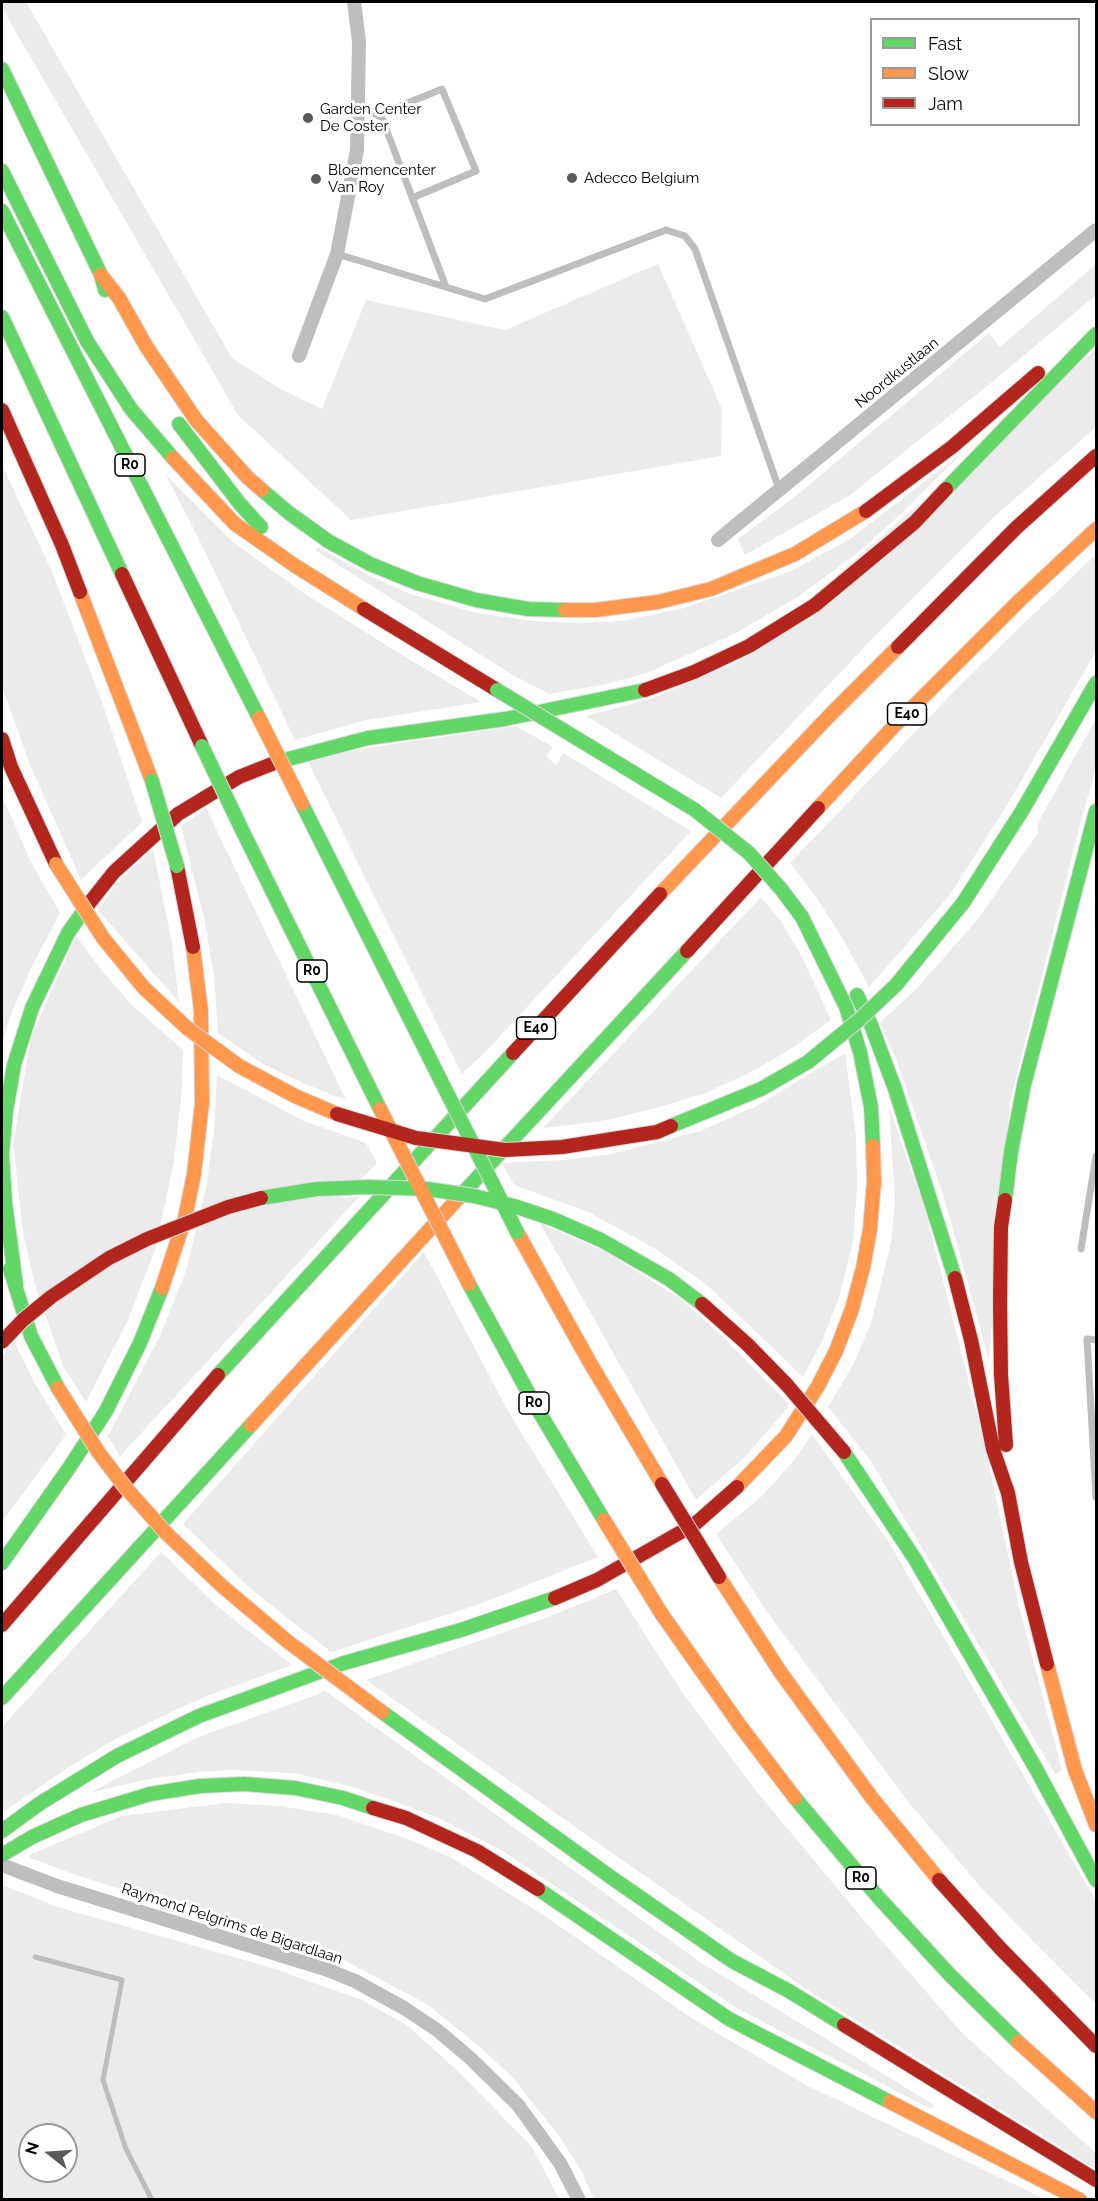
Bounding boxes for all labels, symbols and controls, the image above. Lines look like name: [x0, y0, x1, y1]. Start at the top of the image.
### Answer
legend: [870, 18, 1080, 126]
text: Fast: [928, 33, 962, 54]
text: Slow: [928, 63, 969, 84]
text: Jam: [928, 93, 963, 114]
place label: Garden Center De Coster: [320, 100, 421, 135]
marker: Garden Center De Coster: [301, 111, 315, 125]
place label: Bloemencenter Van Roy: [328, 161, 436, 196]
place label: Adecco Belgium: [584, 169, 699, 187]
marker: Adecco Belgium: [565, 171, 579, 185]
marker: Bloemencenter Van Roy: [309, 172, 323, 186]
street label: Noordkustlaan: [852, 334, 942, 412]
road number: R0: [115, 454, 145, 476]
road number: E40: [888, 703, 926, 725]
road number: R0: [297, 960, 327, 982]
road number: E40: [516, 1017, 556, 1039]
road number: R0: [519, 1392, 549, 1414]
road number: R0: [846, 1867, 876, 1889]
street label: Raymond Pelgrims de Bigardlaan: [119, 1880, 345, 1968]
north arrow: [18, 2123, 78, 2183]
text: N: [21, 2140, 43, 2157]

